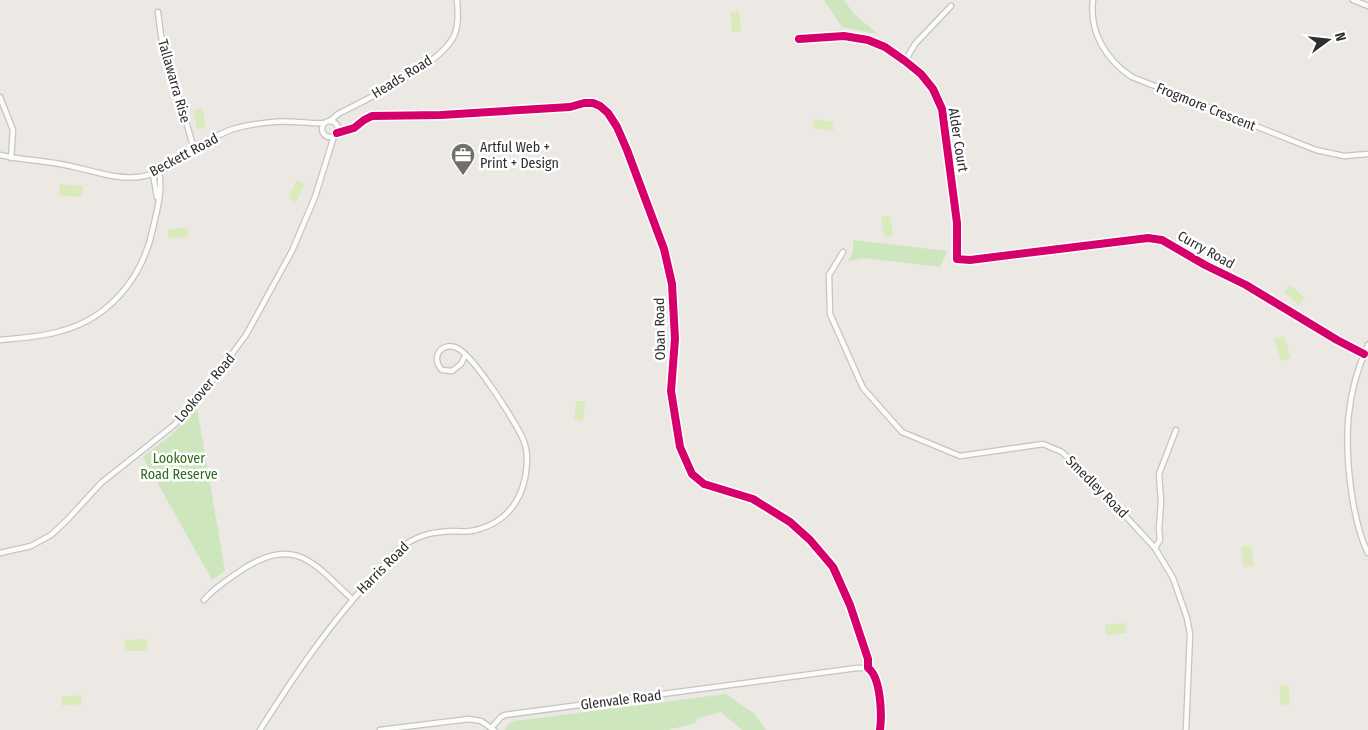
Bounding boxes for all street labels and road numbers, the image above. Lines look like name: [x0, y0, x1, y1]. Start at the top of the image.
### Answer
street label: Tallawarra Rise: [154, 37, 194, 125]
street label: Heads Road: [369, 52, 435, 102]
street label: Frogmore Crescent: [1154, 79, 1259, 135]
street label: Alder Court: [945, 107, 972, 174]
street label: Beckett Road: [147, 130, 221, 180]
street label: Curry Road: [1175, 227, 1237, 273]
street label: Oban Road: [651, 298, 669, 360]
street label: Lookover Road: [171, 350, 239, 426]
street label: Smedley Road: [1062, 452, 1132, 522]
street label: Harris Road: [353, 538, 413, 598]
street label: Glenvale Road: [580, 687, 662, 713]

